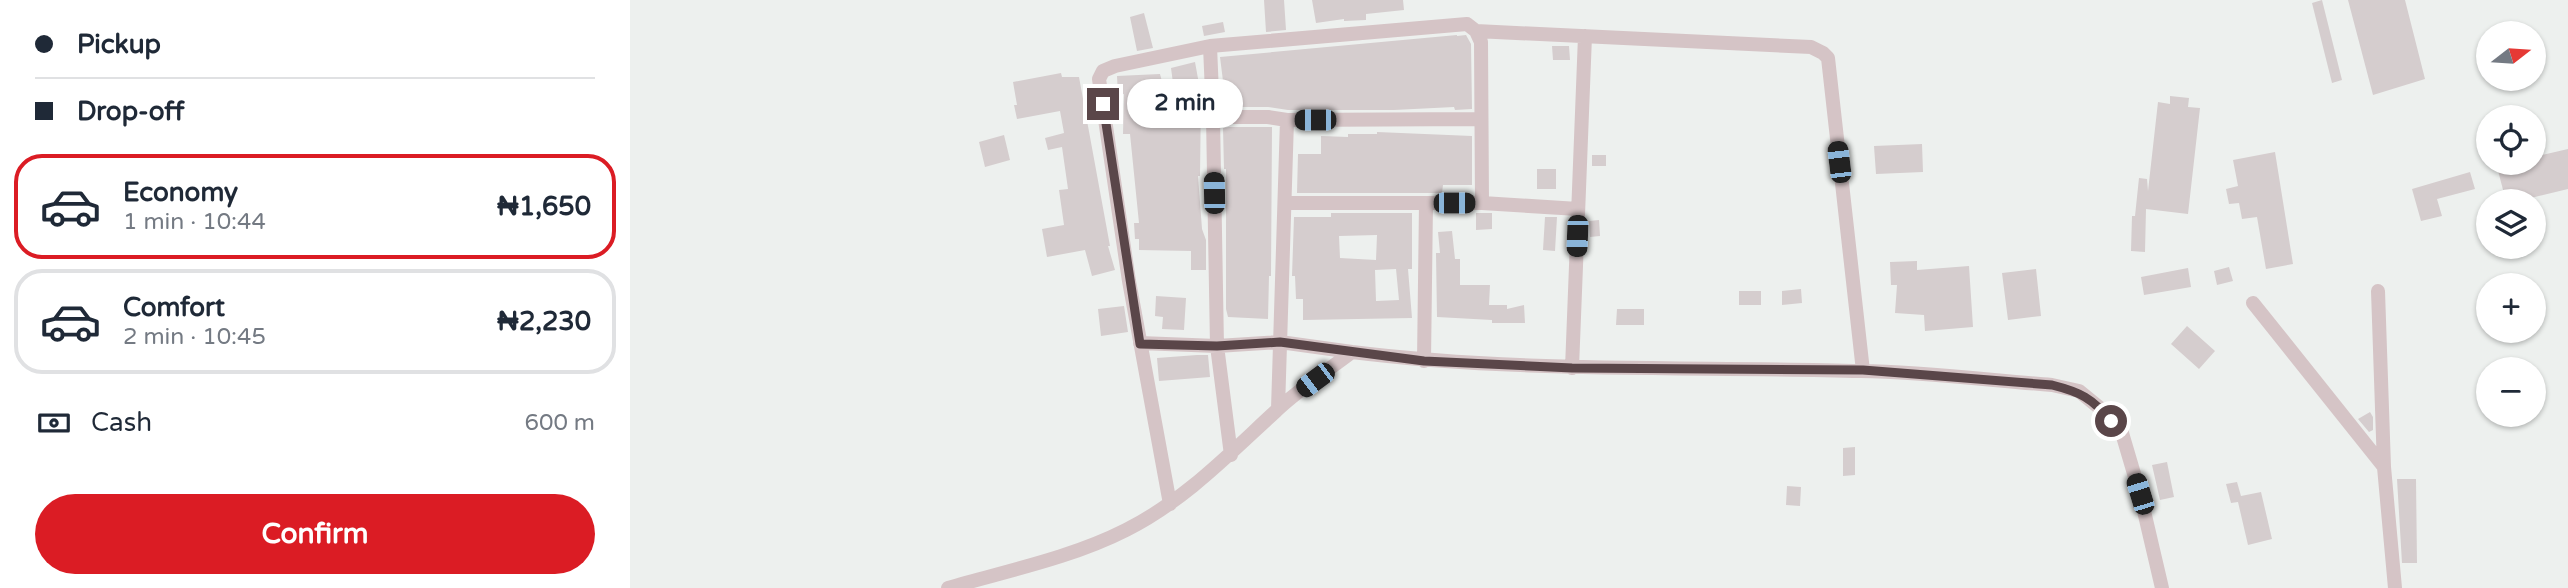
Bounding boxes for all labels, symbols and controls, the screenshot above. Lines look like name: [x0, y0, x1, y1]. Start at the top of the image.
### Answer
north arrow: [2476, 21, 2546, 91]
map controls: [2476, 21, 2546, 427]
text: Pickup: [77, 29, 161, 60]
callout: 2 min: [1128, 80, 1243, 128]
route end: [1087, 88, 1119, 120]
text: 2 min: [1154, 89, 1216, 117]
text: Drop-off: [77, 96, 184, 127]
button: locate: [2476, 105, 2546, 175]
car: [1295, 110, 1337, 131]
car: [1827, 140, 1852, 184]
car: [1204, 172, 1225, 214]
icon: car: [39, 175, 102, 238]
text: Economy: [123, 177, 238, 208]
button: layers: [2476, 189, 2546, 259]
text: ₦1,650: [497, 191, 591, 222]
car: [1434, 193, 1476, 214]
text: 1 min · 10:44: [123, 208, 266, 236]
car: [1566, 215, 1589, 257]
button: +: [2476, 273, 2546, 343]
icon: car: [39, 290, 102, 353]
text: Comfort: [123, 292, 225, 323]
text: ₦2,230: [497, 306, 591, 337]
text: 2 min · 10:45: [123, 323, 266, 351]
button: −: [2476, 357, 2546, 427]
car: [1292, 359, 1339, 401]
icon: cash: [35, 404, 73, 442]
route start: [2095, 405, 2127, 437]
text: Cash: [91, 407, 152, 438]
text: 600 m: [525, 409, 595, 437]
car: [2124, 471, 2157, 517]
button: Confirm: [35, 494, 595, 574]

